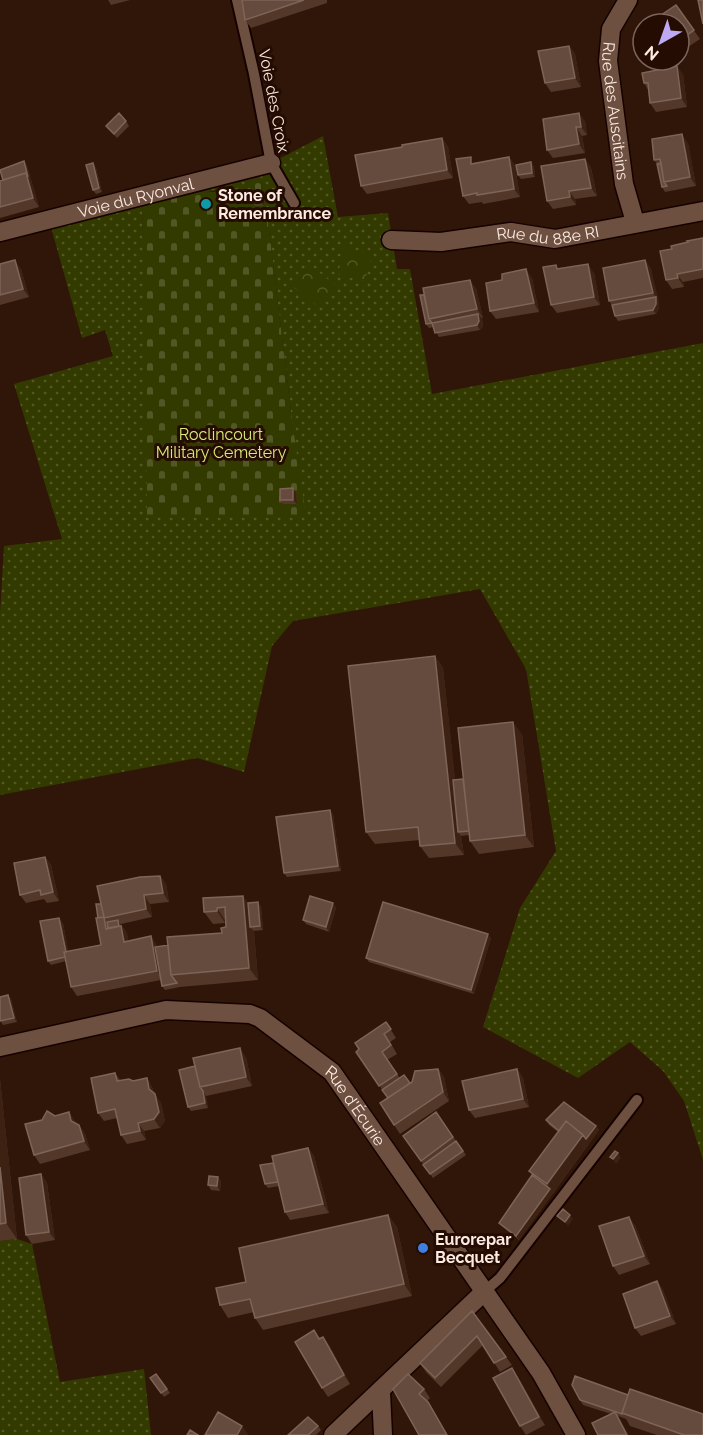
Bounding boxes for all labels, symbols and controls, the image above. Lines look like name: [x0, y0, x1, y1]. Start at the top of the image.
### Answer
north arrow: [631, 12, 691, 72]
street label: Rue des Auscitains: [598, 41, 633, 181]
text: N: [641, 42, 662, 64]
street label: Voie des Croix: [255, 48, 293, 154]
street label: Voie du Ryonval: [76, 173, 196, 221]
place label: Stone of Remembrance: [218, 186, 331, 223]
marker: Stone of Remembrance: [199, 197, 213, 211]
street label: Rue du 88e RI: [495, 221, 601, 249]
park label: Roclincourt Military Cemetery: [156, 425, 287, 462]
street label: Rue d'Écurie: [322, 1061, 390, 1149]
place label: Eurorepar Becquet: [435, 1230, 511, 1267]
marker: Eurorepar Becquet: [416, 1241, 430, 1255]

